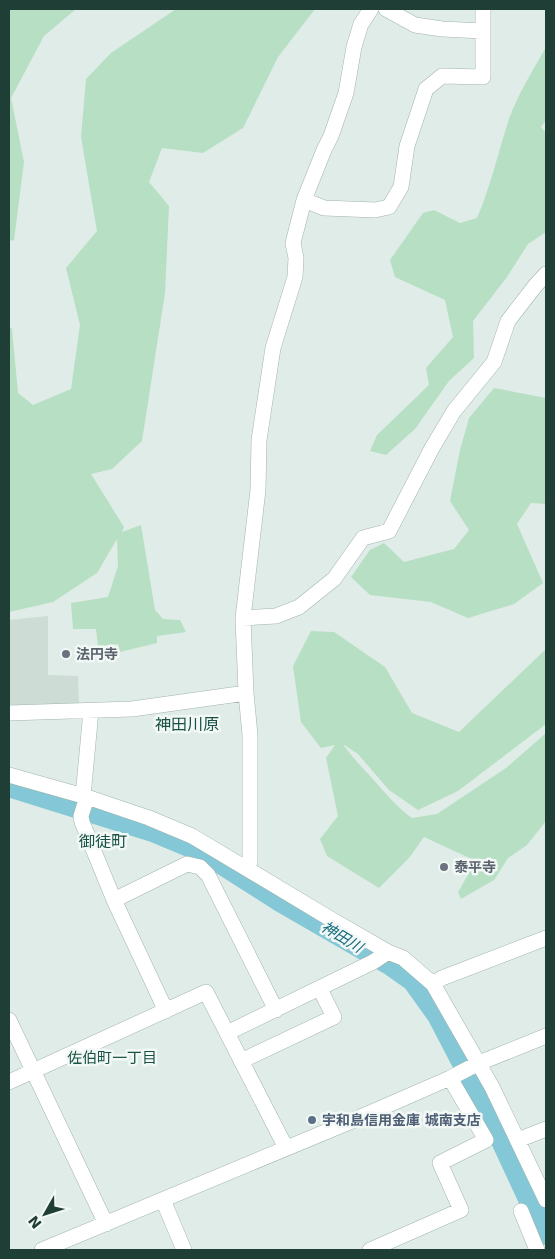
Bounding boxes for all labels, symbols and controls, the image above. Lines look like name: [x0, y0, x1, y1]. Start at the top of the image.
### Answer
place label: 法円寺: [76, 646, 118, 662]
marker: 法円寺: [60, 648, 72, 660]
district label: 神田川原: [155, 715, 219, 734]
district label: 御徒町: [79, 832, 127, 851]
place label: 泰平寺: [454, 859, 496, 875]
marker: 泰平寺: [438, 861, 450, 873]
water label: 神田川: [318, 918, 368, 957]
district label: 佐伯町一丁目: [67, 1049, 157, 1067]
place label: 宇和島信用金庫 城南支店: [322, 1112, 481, 1128]
marker: 宇和島信用金庫 城南支店: [306, 1114, 318, 1126]
north arrow: [20, 1189, 70, 1239]
text: N: [25, 1213, 45, 1232]

